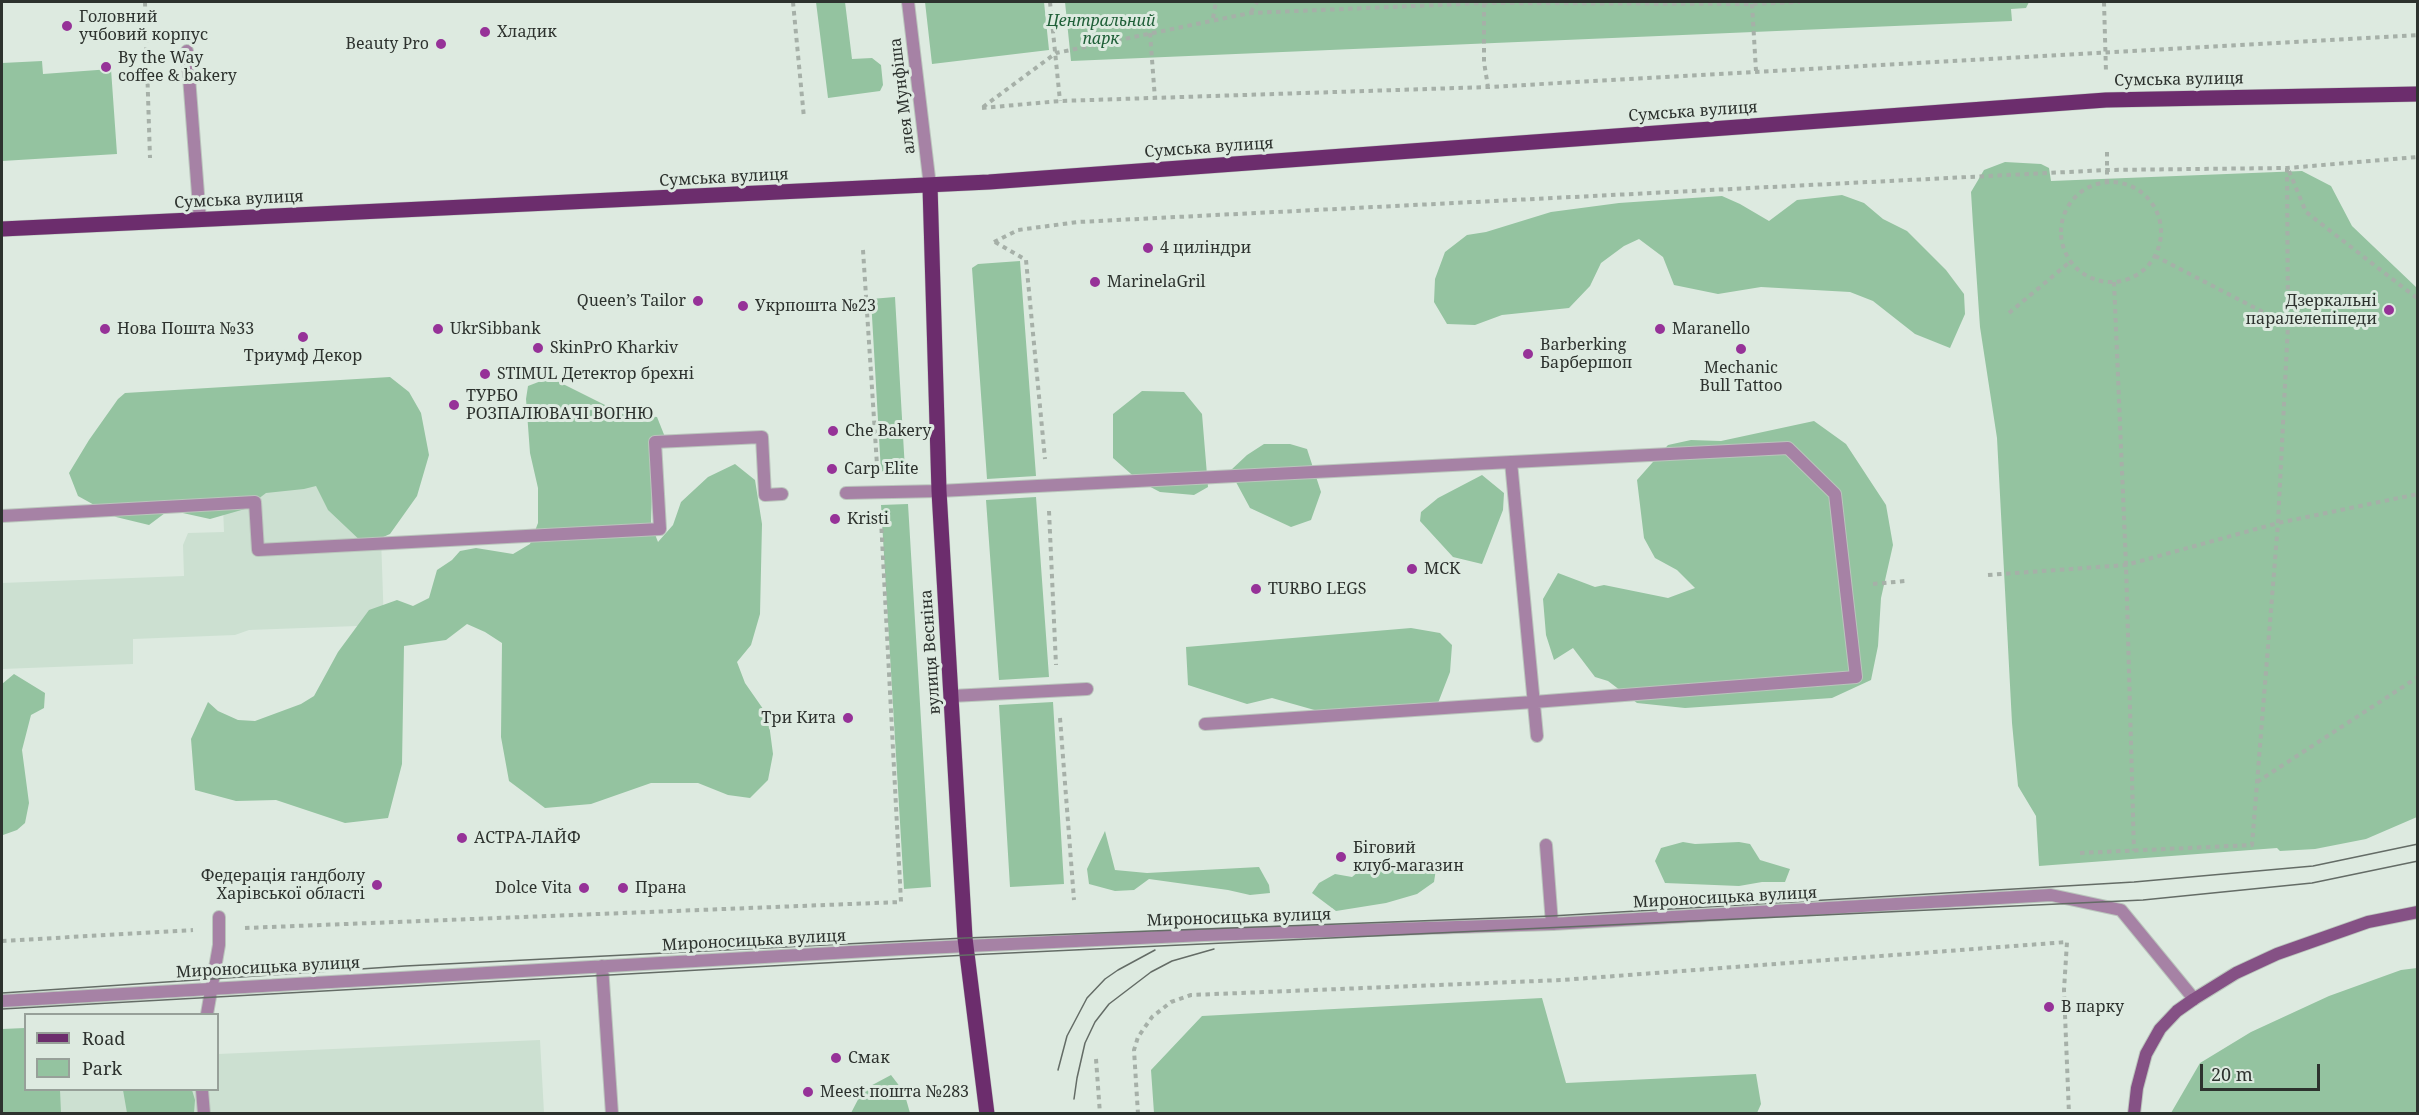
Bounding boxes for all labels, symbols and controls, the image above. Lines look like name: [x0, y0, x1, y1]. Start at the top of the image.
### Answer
place label: Головний учбовий корпус: [79, 7, 208, 45]
park label: Центральний парк: [1046, 11, 1156, 49]
marker: Головний учбовий корпус: [60, 19, 74, 33]
place label: Хладик: [497, 22, 557, 42]
marker: Хладик: [478, 25, 492, 39]
place label: Beauty Pro: [346, 34, 429, 54]
marker: Beauty Pro: [434, 37, 448, 51]
street label: алея Мунфіша: [886, 37, 920, 155]
place label: By the Way coffee & bakery: [118, 48, 237, 86]
marker: By the Way coffee & bakery: [99, 60, 113, 74]
street label: Сумська вулиця: [2114, 69, 2244, 91]
street label: Сумська вулиця: [1628, 98, 1758, 126]
street label: Сумська вулиця: [1144, 134, 1274, 162]
street label: Сумська вулиця: [659, 165, 789, 191]
street label: Сумська вулиця: [174, 187, 304, 213]
place label: 4 циліндри: [1160, 238, 1251, 258]
marker: 4 циліндри: [1141, 241, 1155, 255]
place label: MarinelaGril: [1107, 272, 1206, 292]
marker: MarinelaGril: [1088, 275, 1102, 289]
place label: Queen’s Tailor: [577, 291, 686, 311]
place label: Дзеркальні паралелепіпеди: [2245, 291, 2377, 329]
marker: Queen’s Tailor: [691, 294, 705, 308]
place label: Укрпошта №23: [755, 296, 876, 316]
marker: Укрпошта №23: [736, 299, 750, 313]
marker: Дзеркальні паралелепіпеди: [2382, 303, 2396, 317]
place label: Нова Пошта №33: [117, 319, 254, 339]
place label: UkrSibbank: [450, 319, 541, 339]
place label: Maranello: [1672, 319, 1750, 339]
marker: Нова Пошта №33: [98, 322, 112, 336]
marker: UkrSibbank: [431, 322, 445, 336]
marker: Maranello: [1653, 322, 1667, 336]
marker: Триумф Декор: [296, 330, 310, 344]
place label: Barberking Барбершоп: [1540, 335, 1632, 373]
place label: SkinPrO Kharkiv: [550, 338, 678, 358]
marker: SkinPrO Kharkiv: [531, 341, 545, 355]
marker: Mechanic Bull Tattoo: [1734, 342, 1748, 356]
place label: Триумф Декор: [244, 346, 362, 366]
marker: Barberking Барбершоп: [1521, 347, 1535, 361]
place label: Mechanic Bull Tattoo: [1700, 358, 1782, 396]
place label: STIMUL Детектор брехні: [497, 364, 694, 384]
marker: STIMUL Детектор брехні: [478, 367, 492, 381]
place label: ТУРБО РОЗПАЛЮВАЧІ ВОГНЮ: [466, 386, 653, 424]
marker: ТУРБО РОЗПАЛЮВАЧІ ВОГНЮ: [447, 398, 461, 412]
place label: Che Bakery: [845, 421, 931, 441]
marker: Che Bakery: [826, 424, 840, 438]
place label: Carp Elite: [844, 459, 919, 479]
marker: Carp Elite: [825, 462, 839, 476]
place label: Kristi: [847, 509, 889, 529]
marker: Kristi: [828, 512, 842, 526]
place label: МСК: [1424, 559, 1460, 579]
marker: МСК: [1405, 562, 1419, 576]
place label: TURBO LEGS: [1268, 579, 1366, 599]
marker: TURBO LEGS: [1249, 582, 1263, 596]
street label: вулиця Весніна: [917, 589, 945, 715]
place label: Три Кита: [761, 708, 836, 728]
marker: Три Кита: [841, 711, 855, 725]
place label: АСТРА-ЛАЙФ: [474, 828, 581, 848]
marker: АСТРА-ЛАЙФ: [455, 831, 469, 845]
place label: Біговий клуб-магазин: [1353, 838, 1464, 876]
marker: Біговий клуб-магазин: [1334, 850, 1348, 864]
place label: Федерація гандболу Харівської області: [201, 866, 365, 904]
marker: Федерація гандболу Харівської області: [370, 878, 384, 892]
place label: Dolce Vita: [495, 878, 572, 898]
place label: Прана: [635, 878, 687, 898]
marker: Dolce Vita: [577, 881, 591, 895]
marker: Прана: [616, 881, 630, 895]
street label: Мироносицька вулиця: [1632, 884, 1818, 912]
street label: Мироносицька вулиця: [1147, 905, 1331, 931]
street label: Мироносицька вулиця: [661, 927, 847, 955]
street label: Мироносицька вулиця: [175, 954, 361, 982]
place label: В парку: [2061, 997, 2124, 1017]
marker: В парку: [2042, 1000, 2056, 1014]
legend: [24, 1013, 219, 1091]
text: Road: [82, 1026, 125, 1050]
place label: Смак: [848, 1048, 890, 1068]
marker: Смак: [829, 1051, 843, 1065]
scale bar: [2203, 1052, 2323, 1090]
text: Park: [82, 1056, 122, 1080]
text: 20 m: [2211, 1062, 2253, 1086]
place label: Meest пошта №283: [820, 1082, 969, 1102]
marker: Meest пошта №283: [801, 1085, 815, 1099]

